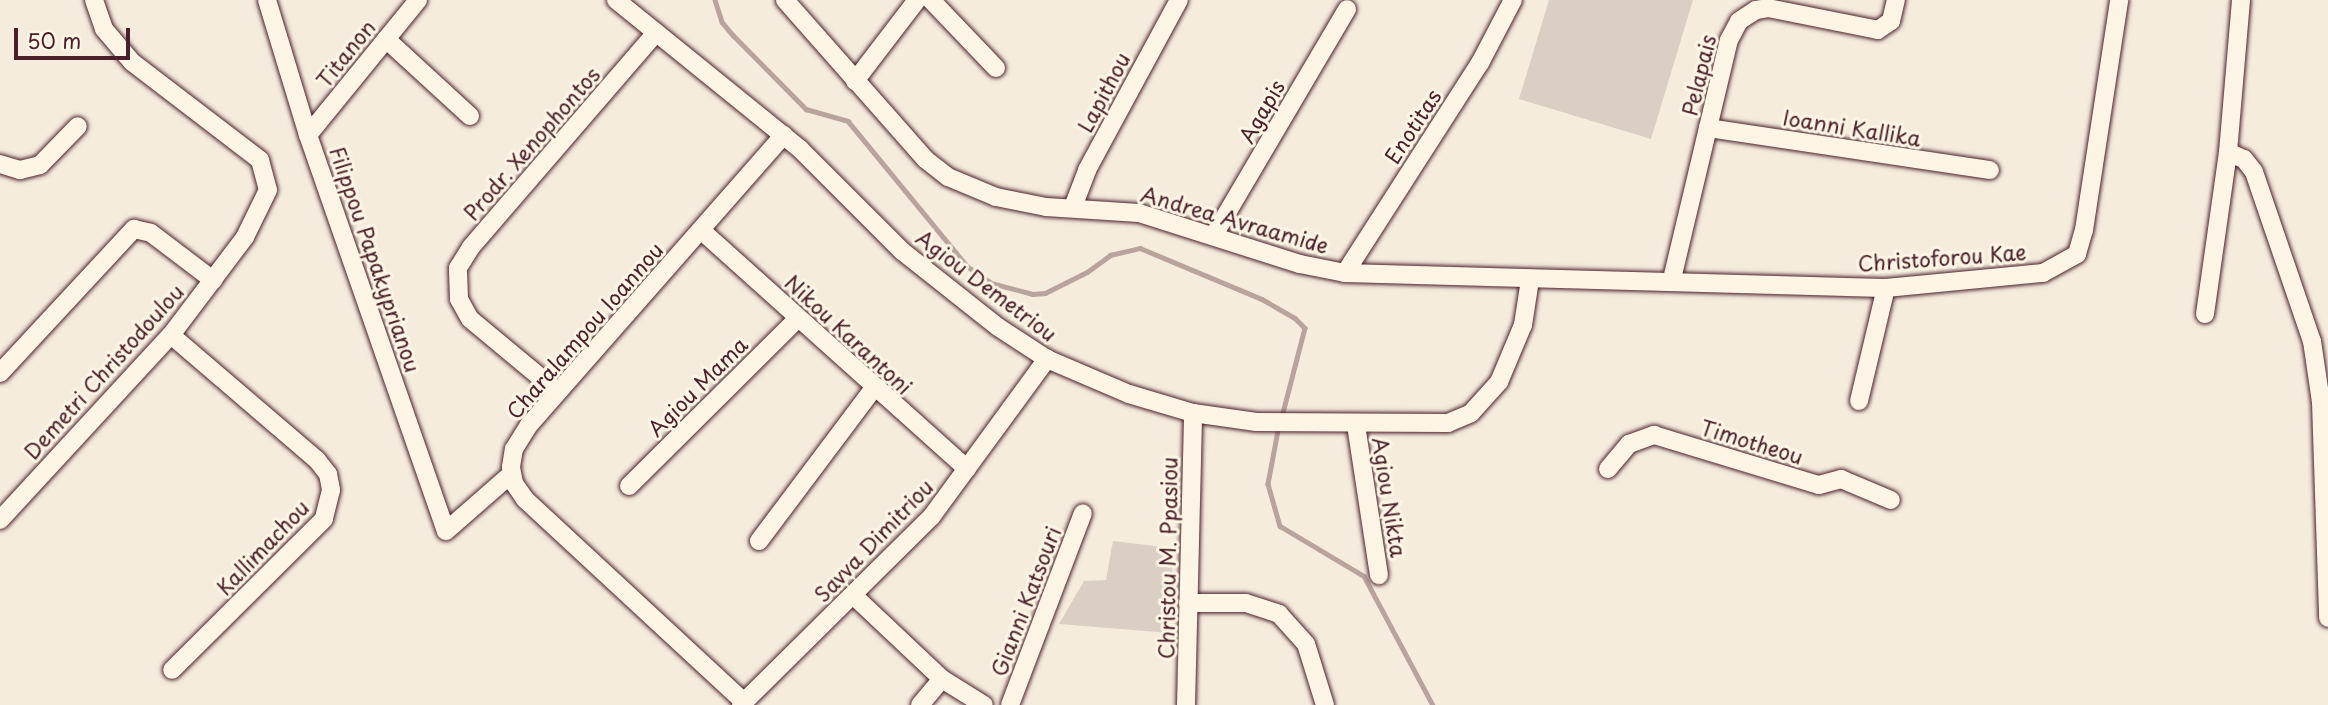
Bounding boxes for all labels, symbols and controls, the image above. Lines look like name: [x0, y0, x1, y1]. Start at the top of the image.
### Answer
scale bar: [18, 14, 133, 58]
street label: Titanon: [310, 14, 380, 92]
text: 50 m: [27, 24, 81, 56]
street label: Pelapais: [1676, 32, 1720, 118]
street label: Lapithou: [1072, 48, 1134, 136]
street label: Prodr. Xenophontos: [458, 62, 604, 224]
street label: Agapis: [1233, 75, 1289, 147]
street label: Enotitas: [1379, 84, 1445, 168]
street label: Ioanni Kallika: [1782, 104, 1922, 150]
street label: Filippou Papakyprianou: [325, 143, 427, 375]
street label: Andrea Avraamide: [1138, 180, 1332, 258]
street label: Agiou Demetriou: [911, 223, 1063, 347]
street label: Charalampou Ioannou: [501, 237, 667, 423]
street label: Christoforou Kae: [1856, 238, 2028, 276]
street label: Nikou Karantoni: [780, 268, 918, 400]
street label: Demetri Christodoulou: [17, 278, 189, 464]
street label: Agiou Mama: [642, 331, 752, 441]
street label: Timotheou: [1698, 413, 1806, 469]
street label: Agiou Nikta: [1368, 435, 1412, 559]
street label: Christou M. Ppasiou: [1153, 456, 1181, 660]
street label: Savva Dimitriou: [808, 473, 938, 607]
street label: Kallimachou: [210, 494, 314, 600]
street label: Gianni Katsouri: [985, 523, 1065, 679]

